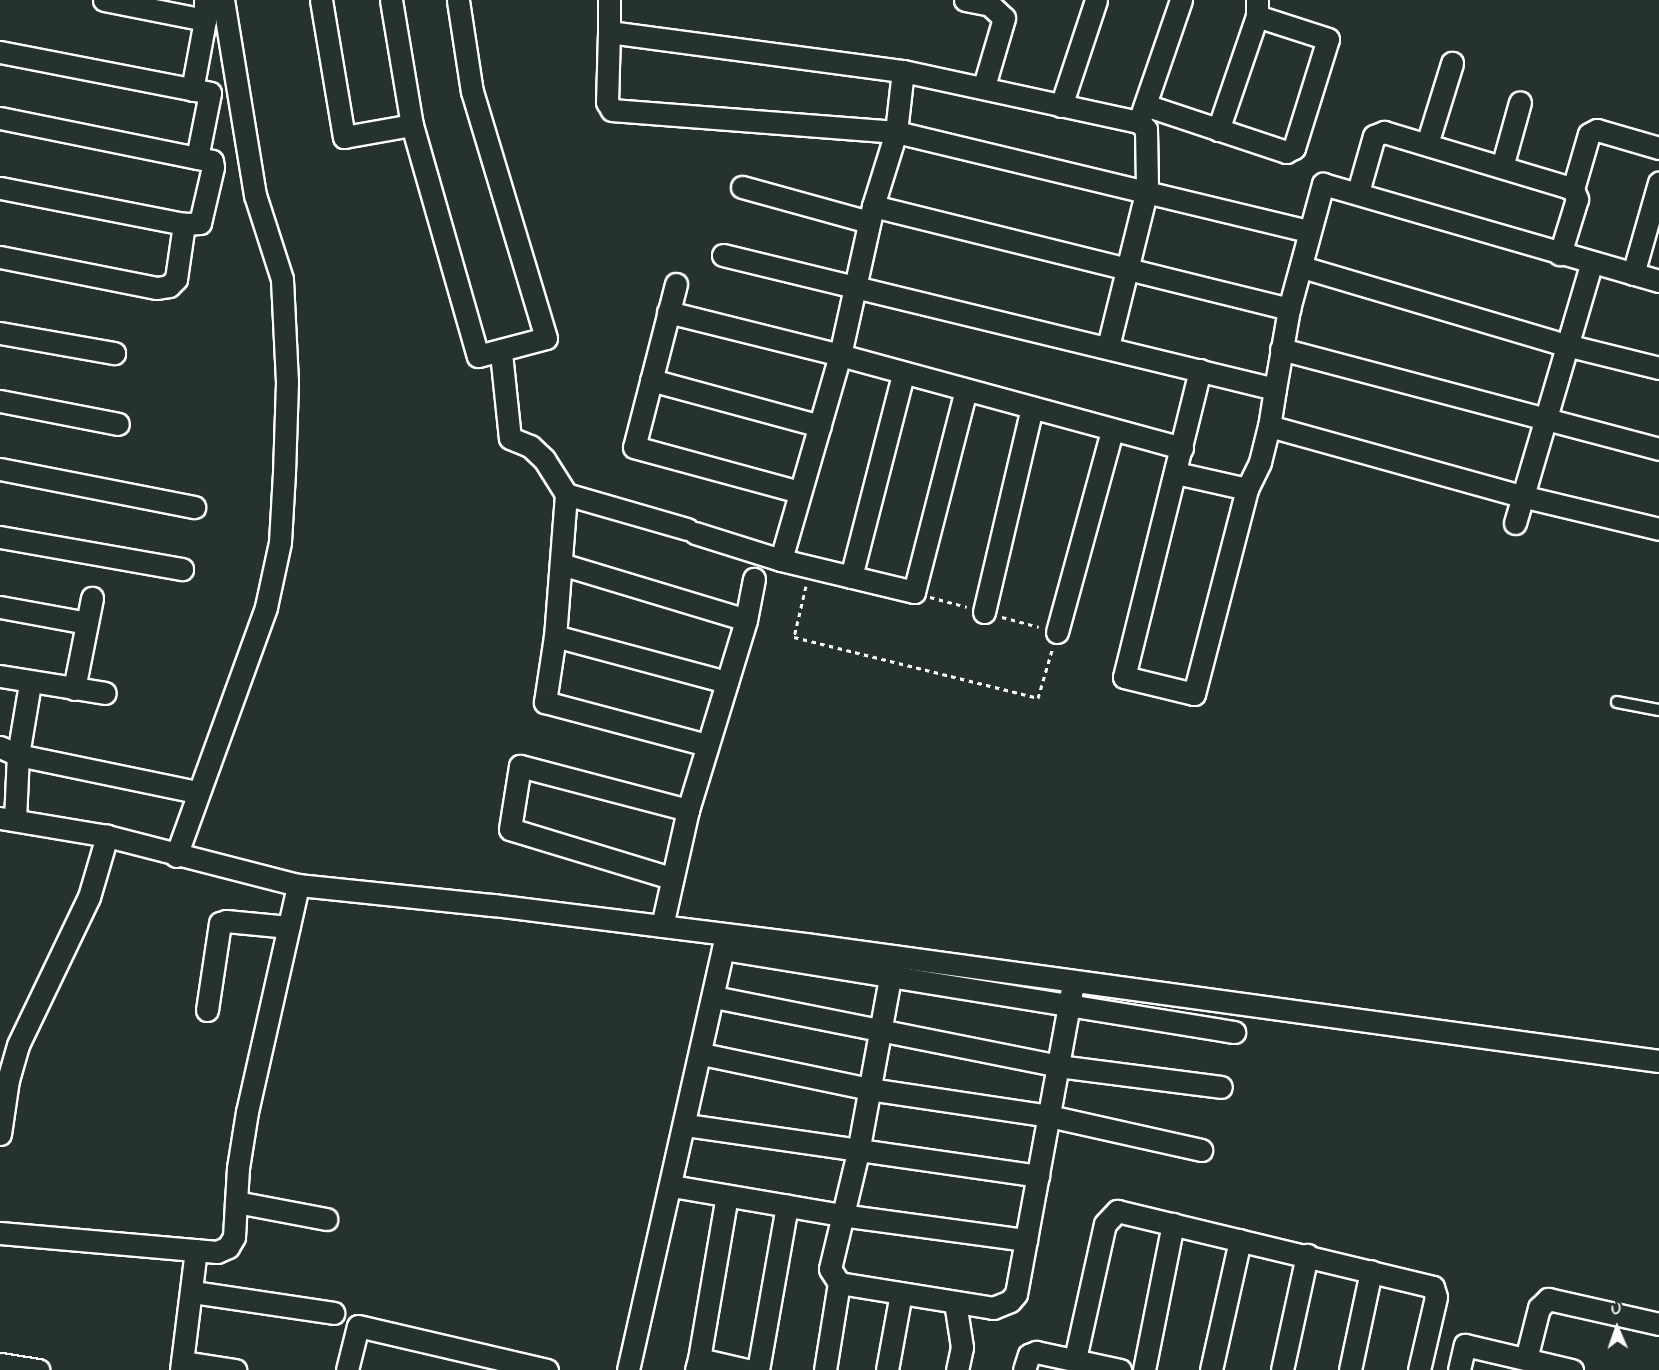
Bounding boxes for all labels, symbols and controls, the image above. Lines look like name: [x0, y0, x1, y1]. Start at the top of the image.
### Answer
north arrow: [1587, 1298, 1647, 1358]
text: U: [1611, 1299, 1622, 1320]

